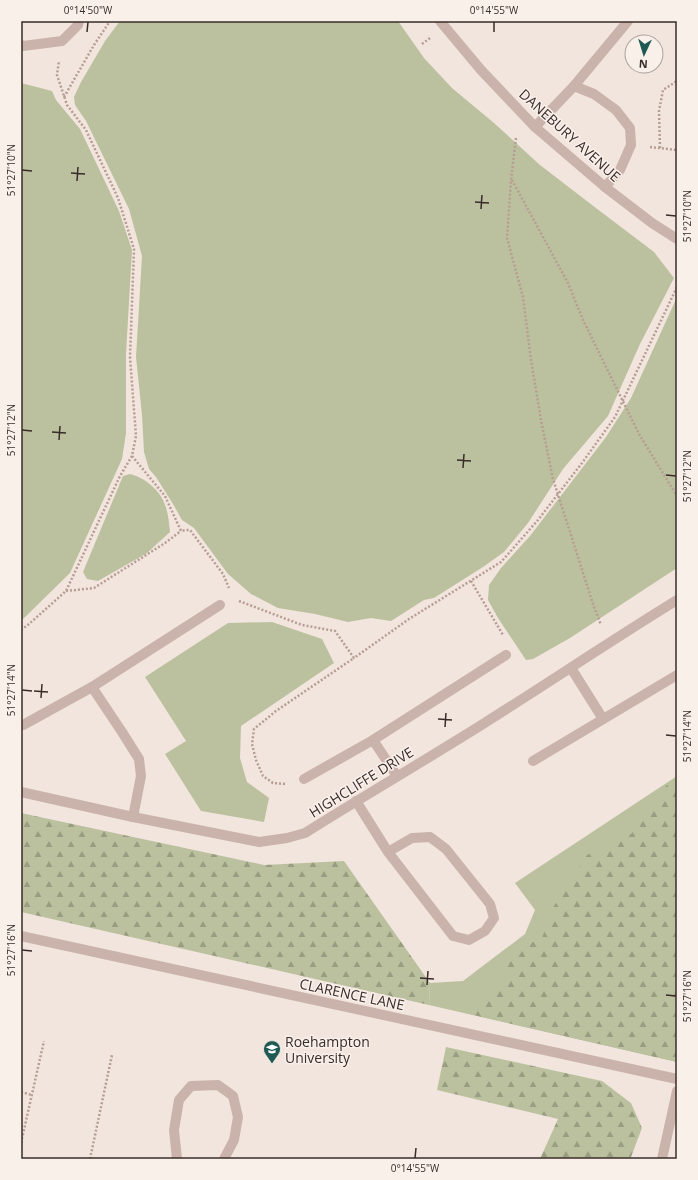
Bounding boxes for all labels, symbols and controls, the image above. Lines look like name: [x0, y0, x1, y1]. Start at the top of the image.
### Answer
text: 0°14'50"W: [64, 3, 113, 17]
text: 0°14'55"W: [470, 3, 519, 17]
north arrow: [624, 34, 664, 74]
text: N: [638, 57, 648, 72]
street label: DANEBURY AVENUE: [515, 84, 625, 186]
text: 51°27'10"N: [4, 144, 18, 196]
text: 51°27'10"N: [680, 190, 694, 242]
text: 51°27'12"N: [4, 404, 18, 456]
text: 51°27'12"N: [680, 450, 694, 502]
text: 51°27'14"N: [4, 664, 18, 716]
text: 51°27'14"N: [680, 710, 694, 762]
street label: HIGHCLIFFE DRIVE: [305, 742, 417, 822]
text: 51°27'16"N: [4, 924, 18, 976]
text: 51°27'16"N: [680, 970, 694, 1022]
street label: CLARENCE LANE: [298, 974, 406, 1014]
place label: Roehampton University: [285, 1032, 370, 1067]
school or university icon: Roehampton University: [262, 1039, 282, 1064]
text: 0°14'55"W: [391, 1161, 440, 1175]

